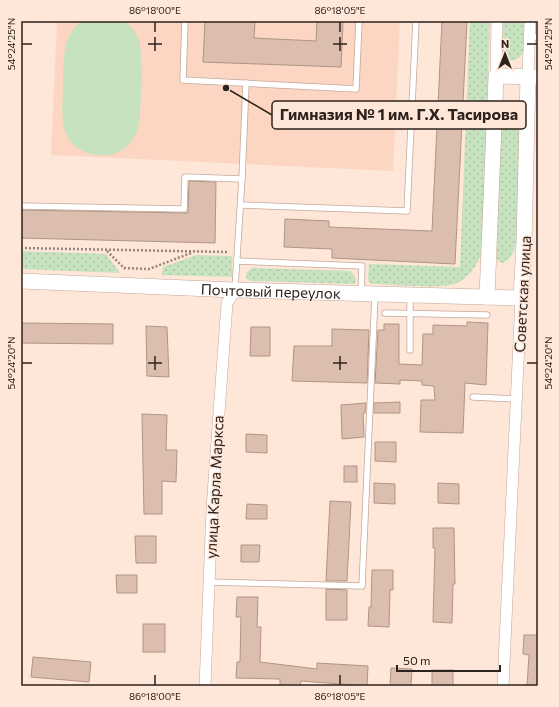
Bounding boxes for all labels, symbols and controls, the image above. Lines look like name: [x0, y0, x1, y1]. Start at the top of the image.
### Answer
text: 86°18'00"E: [129, 4, 181, 16]
text: 86°18'05"E: [314, 4, 366, 16]
text: 54°24'25"N: [5, 18, 17, 70]
text: 54°24'25"N: [542, 18, 554, 70]
north arrow: [485, 34, 525, 74]
text: N: [501, 37, 509, 50]
callout: Гимназия № 1 им. Г.Х. Тасирова: [272, 101, 526, 129]
text: Гимназия № 1 им. Г.Х. Тасирова: [280, 104, 518, 123]
street label: Советская улица: [510, 235, 534, 353]
street label: Почтовый переулок: [200, 280, 341, 302]
text: 54°24'20"N: [5, 336, 17, 390]
text: 54°24'20"N: [542, 336, 554, 390]
street label: улица Карла Маркса: [201, 415, 227, 559]
scale bar: [397, 647, 500, 673]
text: 50 m: [403, 653, 431, 667]
text: 86°18'00"E: [129, 690, 181, 702]
text: 86°18'05"E: [314, 690, 366, 702]

